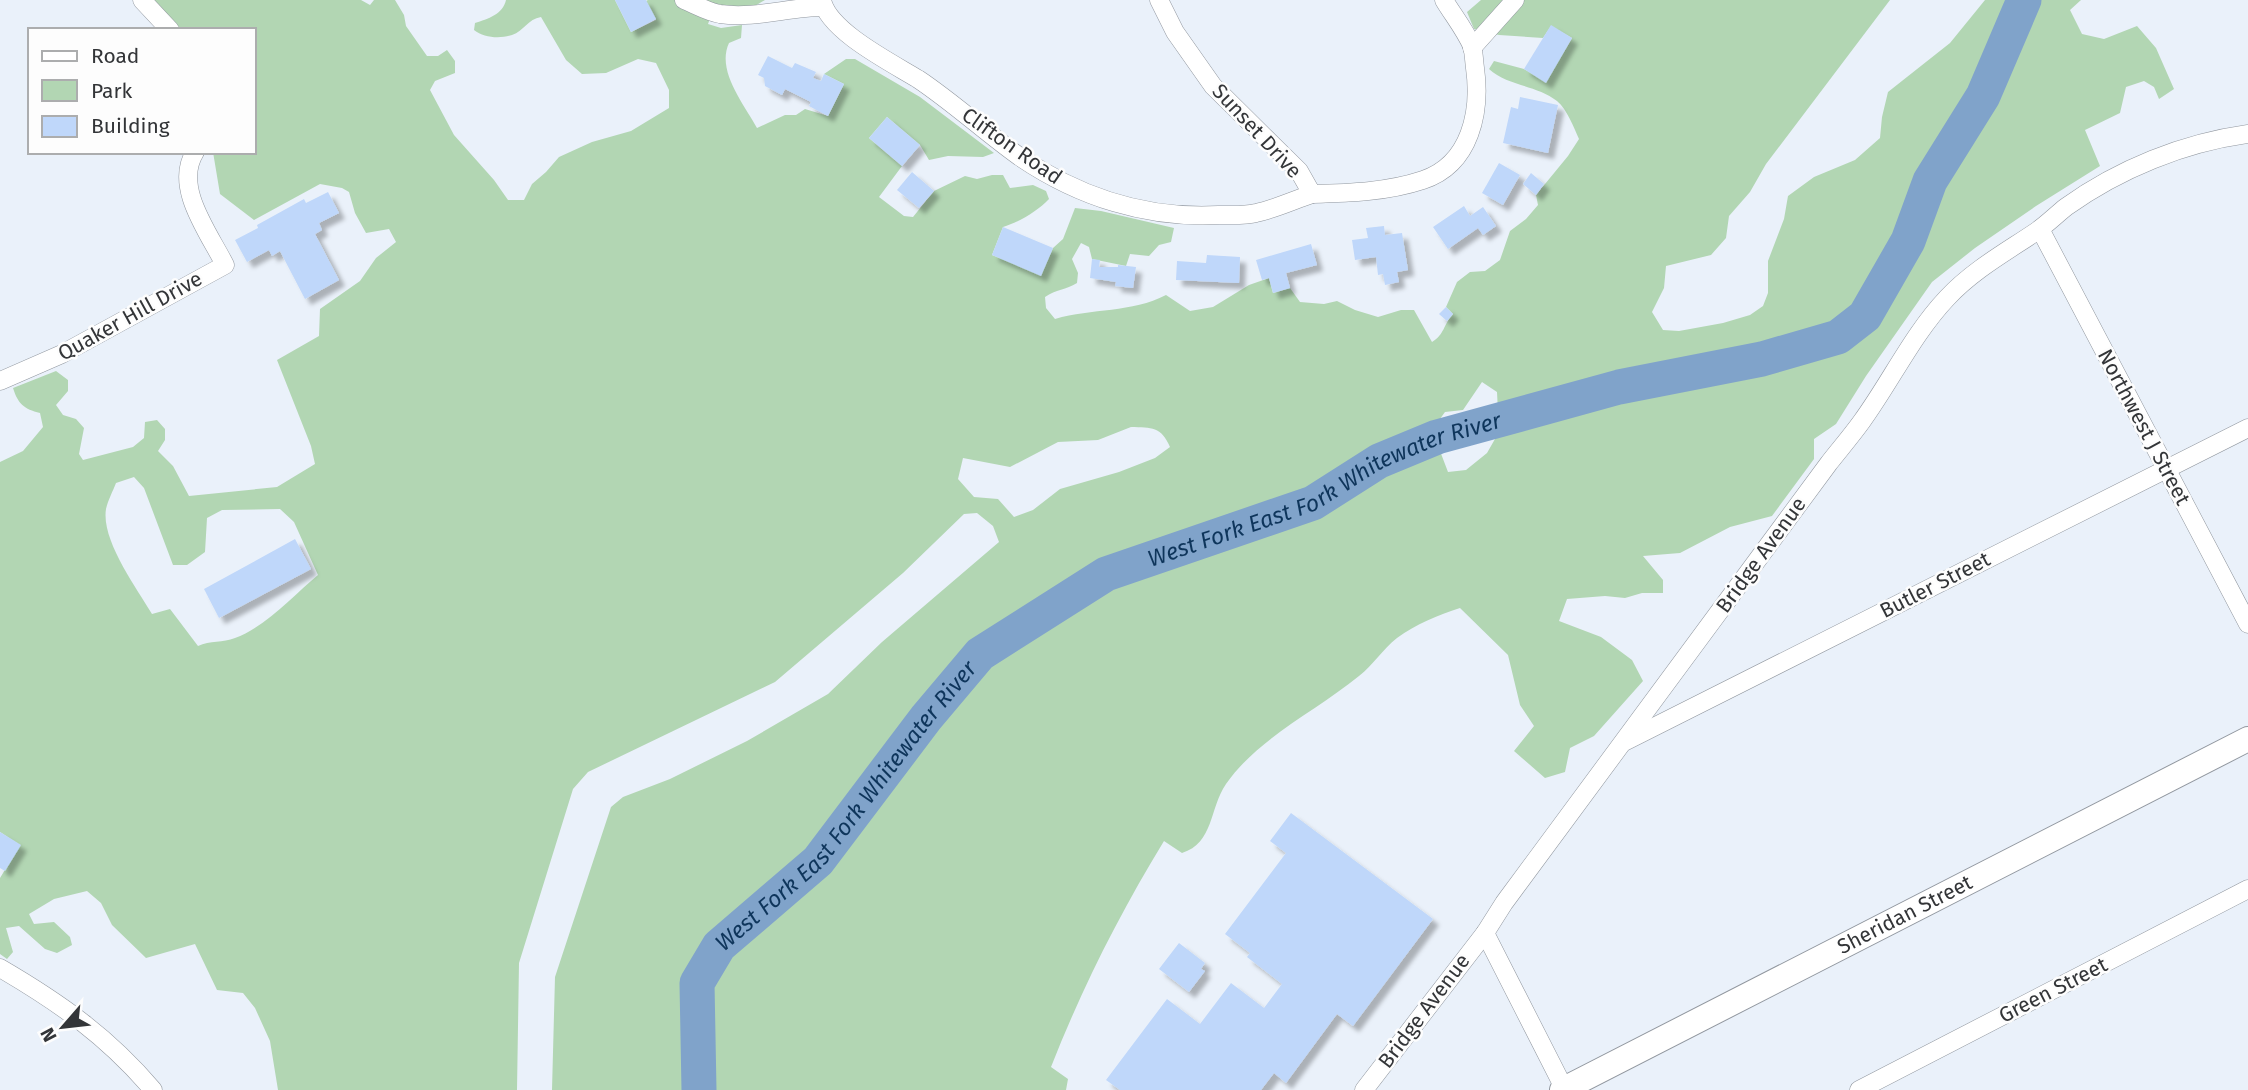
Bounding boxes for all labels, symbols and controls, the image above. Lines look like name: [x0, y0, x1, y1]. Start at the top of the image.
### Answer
legend: [28, 28, 256, 154]
text: Road: [91, 43, 139, 69]
text: Park: [91, 78, 133, 104]
street label: Sunset Drive: [1207, 78, 1307, 184]
street label: Clifton Road: [957, 102, 1067, 190]
text: Building: [91, 113, 170, 139]
street label: Quaker Hill Drive: [53, 266, 207, 366]
street label: Northwest J Street: [2092, 345, 2196, 510]
water label: West Fork East Fork Whitewater River: [1144, 406, 1505, 573]
street label: Bridge Avenue: [1710, 492, 1812, 618]
street label: Butler Street: [1875, 546, 1995, 624]
water label: West Fork East Fork Whitewater River: [710, 654, 983, 957]
street label: Sheridan Street: [1833, 869, 1977, 960]
street label: Bridge Avenue: [1372, 949, 1476, 1073]
street label: Green Street: [1994, 951, 2112, 1028]
north arrow: [28, 992, 98, 1062]
text: N: [35, 1024, 62, 1046]

